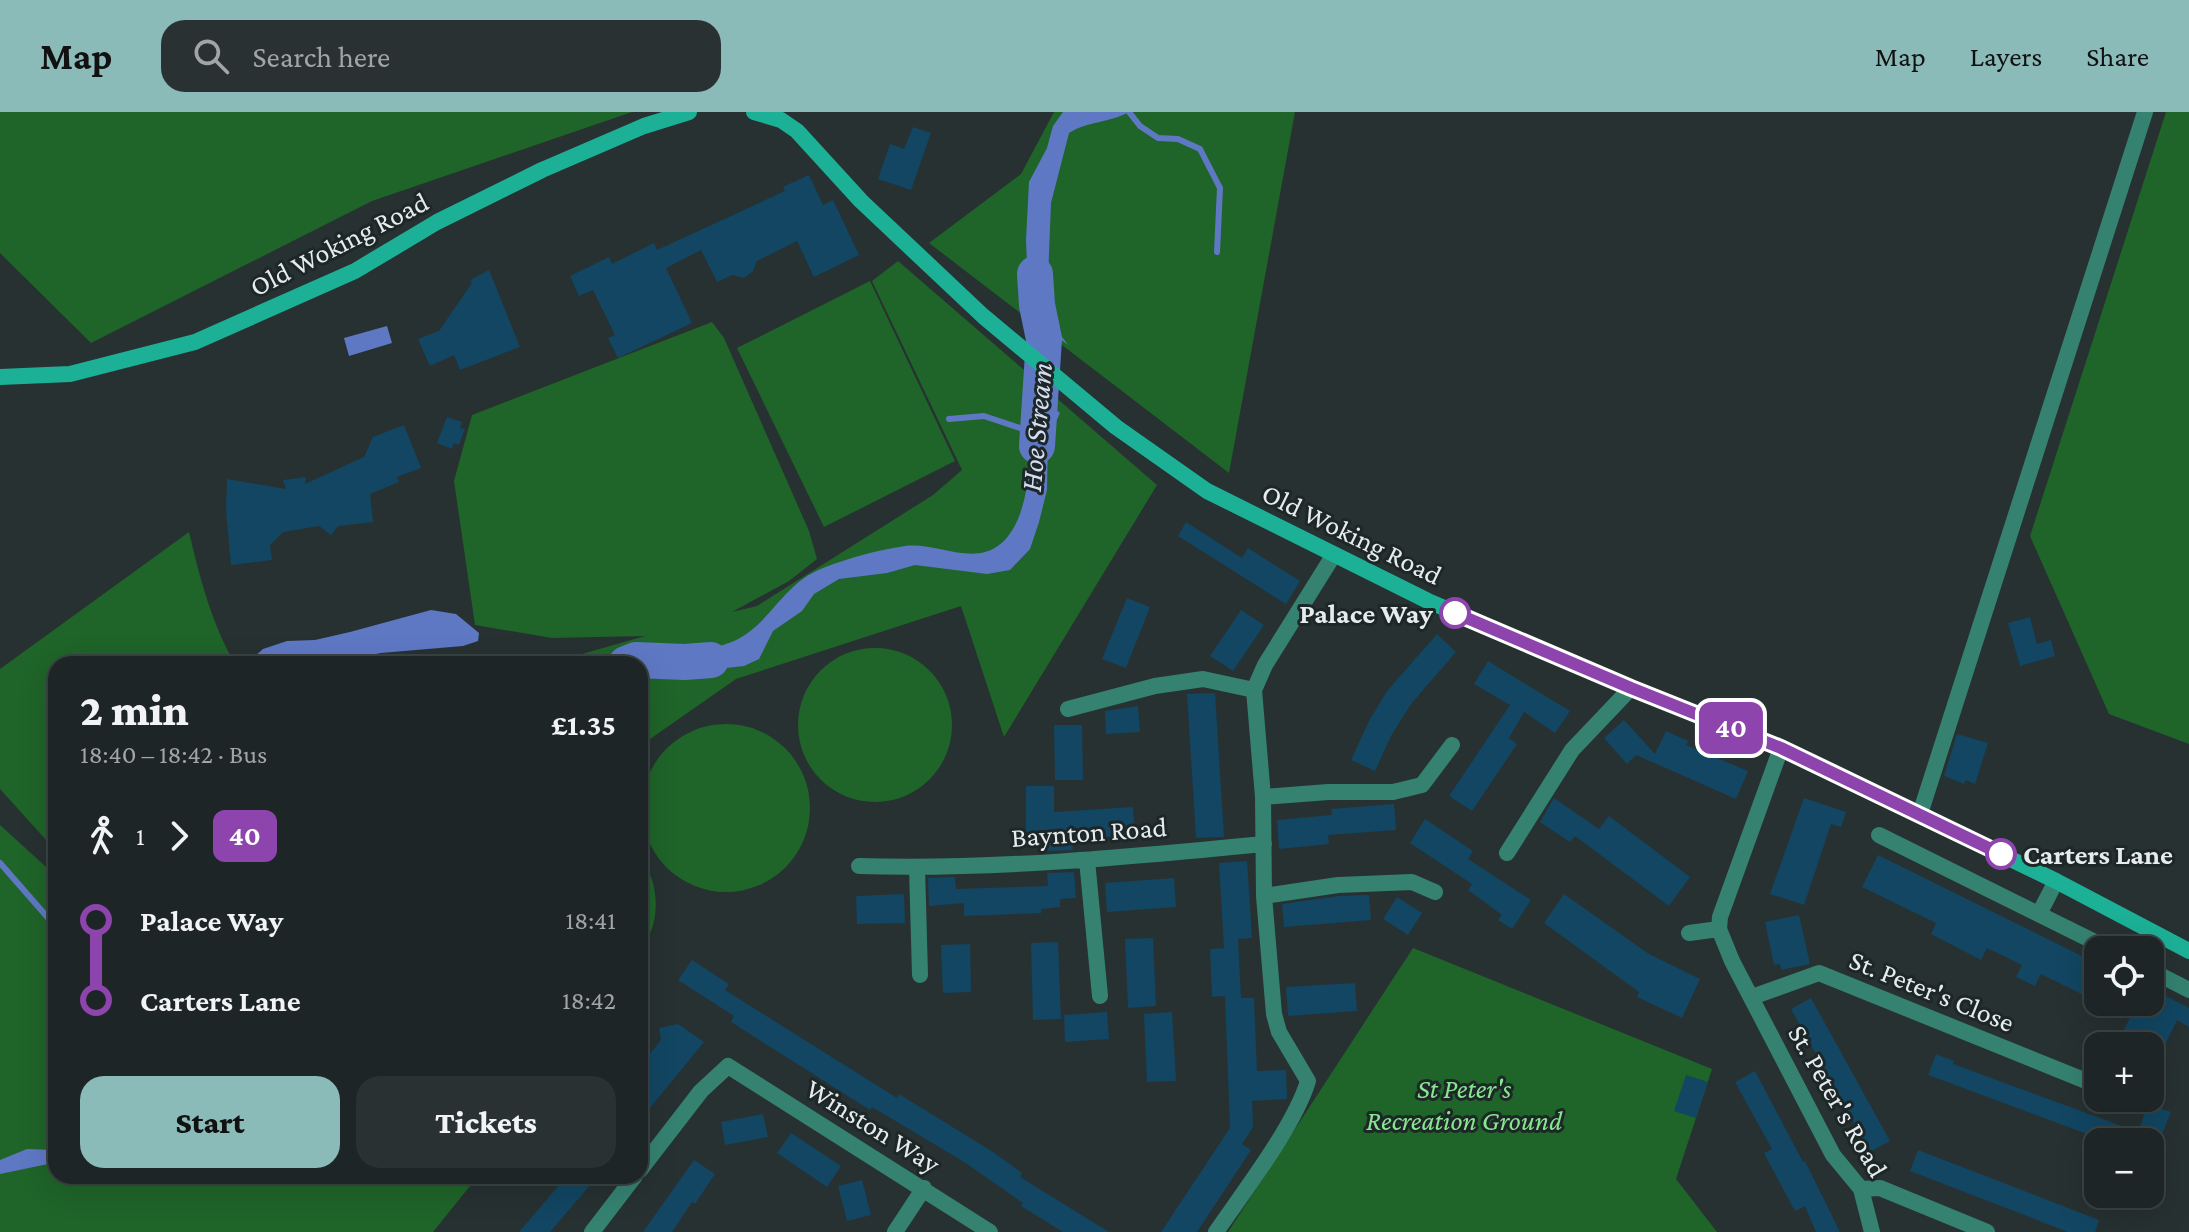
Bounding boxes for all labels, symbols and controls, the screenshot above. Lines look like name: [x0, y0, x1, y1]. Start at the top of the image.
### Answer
search box: [161, 20, 721, 92]
icon: search: [189, 34, 233, 78]
text: Map: [40, 35, 113, 77]
text: Search here: [253, 40, 390, 73]
text: Map: [1875, 41, 1926, 72]
text: Layers: [1970, 41, 2042, 72]
text: Share: [2086, 41, 2149, 72]
street label: Old Woking Road: [245, 186, 434, 302]
water label: Hoe Stream: [1014, 361, 1058, 493]
street label: Old Woking Road: [1257, 477, 1447, 591]
place label: Palace Way: [1299, 598, 1433, 629]
marker: Palace Way: [1440, 598, 1470, 628]
text: 2 min: [80, 686, 189, 734]
line badge: 40: [1695, 702, 1767, 754]
text: £1.35: [551, 708, 616, 741]
text: 40: [1715, 712, 1747, 743]
text: 18:40 – 18:42 · Bus: [80, 740, 267, 769]
street label: Baynton Road: [1010, 811, 1168, 853]
icon: walk: [80, 814, 124, 858]
icon: forward: [157, 814, 201, 858]
text: 40: [229, 820, 261, 851]
text: 1: [136, 822, 145, 851]
marker: Carters Lane: [1986, 839, 2016, 869]
place label: Carters Lane: [2023, 839, 2173, 870]
text: Palace Way: [140, 904, 283, 937]
text: 18:41: [566, 906, 616, 935]
map controls: [2084, 936, 2164, 1208]
button: locate: [2084, 936, 2164, 1016]
street label: St. Peter's Close: [1845, 944, 2019, 1038]
text: Carters Lane: [140, 984, 301, 1017]
text: 18:42: [562, 986, 616, 1015]
street label: St. Peter's Road: [1782, 1019, 1894, 1183]
button: +: [2084, 1032, 2164, 1112]
street label: Winston Way: [800, 1073, 947, 1180]
park label: St Peter's Recreation Ground: [1366, 1073, 1563, 1136]
button: Start: [80, 1076, 340, 1168]
button: Tickets: [356, 1076, 616, 1168]
button: −: [2084, 1128, 2164, 1208]

